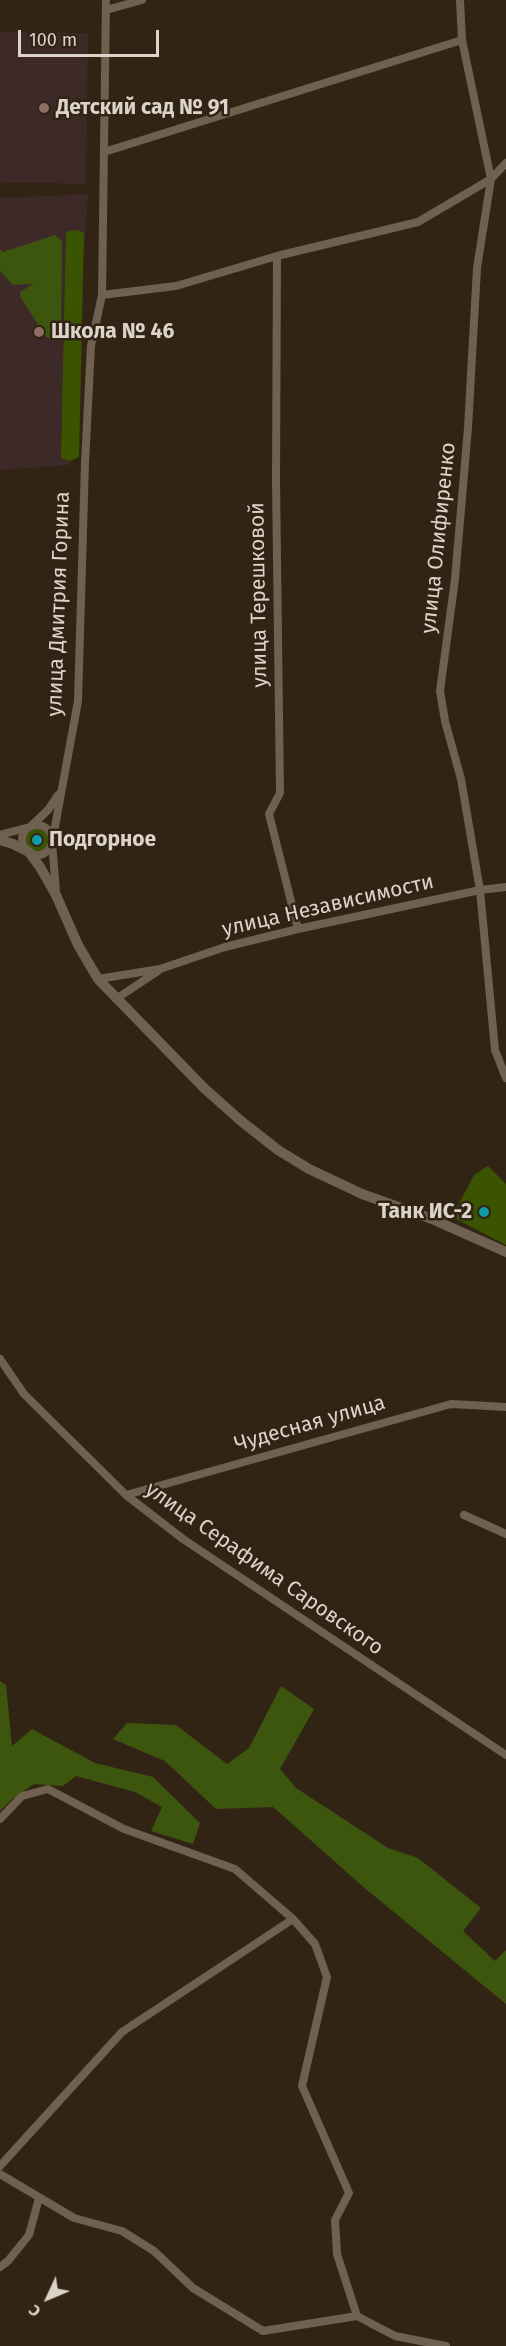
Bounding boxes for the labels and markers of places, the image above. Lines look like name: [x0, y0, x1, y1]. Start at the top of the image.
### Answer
place label: Детский сад № 91: [56, 95, 229, 121]
marker: Детский сад № 91: [37, 101, 51, 115]
place label: Школа № 46: [51, 319, 174, 345]
marker: Школа № 46: [32, 325, 46, 339]
place label: Подгорное: [49, 827, 156, 853]
marker: Подгорное: [30, 833, 44, 847]
place label: Танк ИС-2: [378, 1199, 472, 1225]
marker: Танк ИС-2: [477, 1205, 491, 1219]

